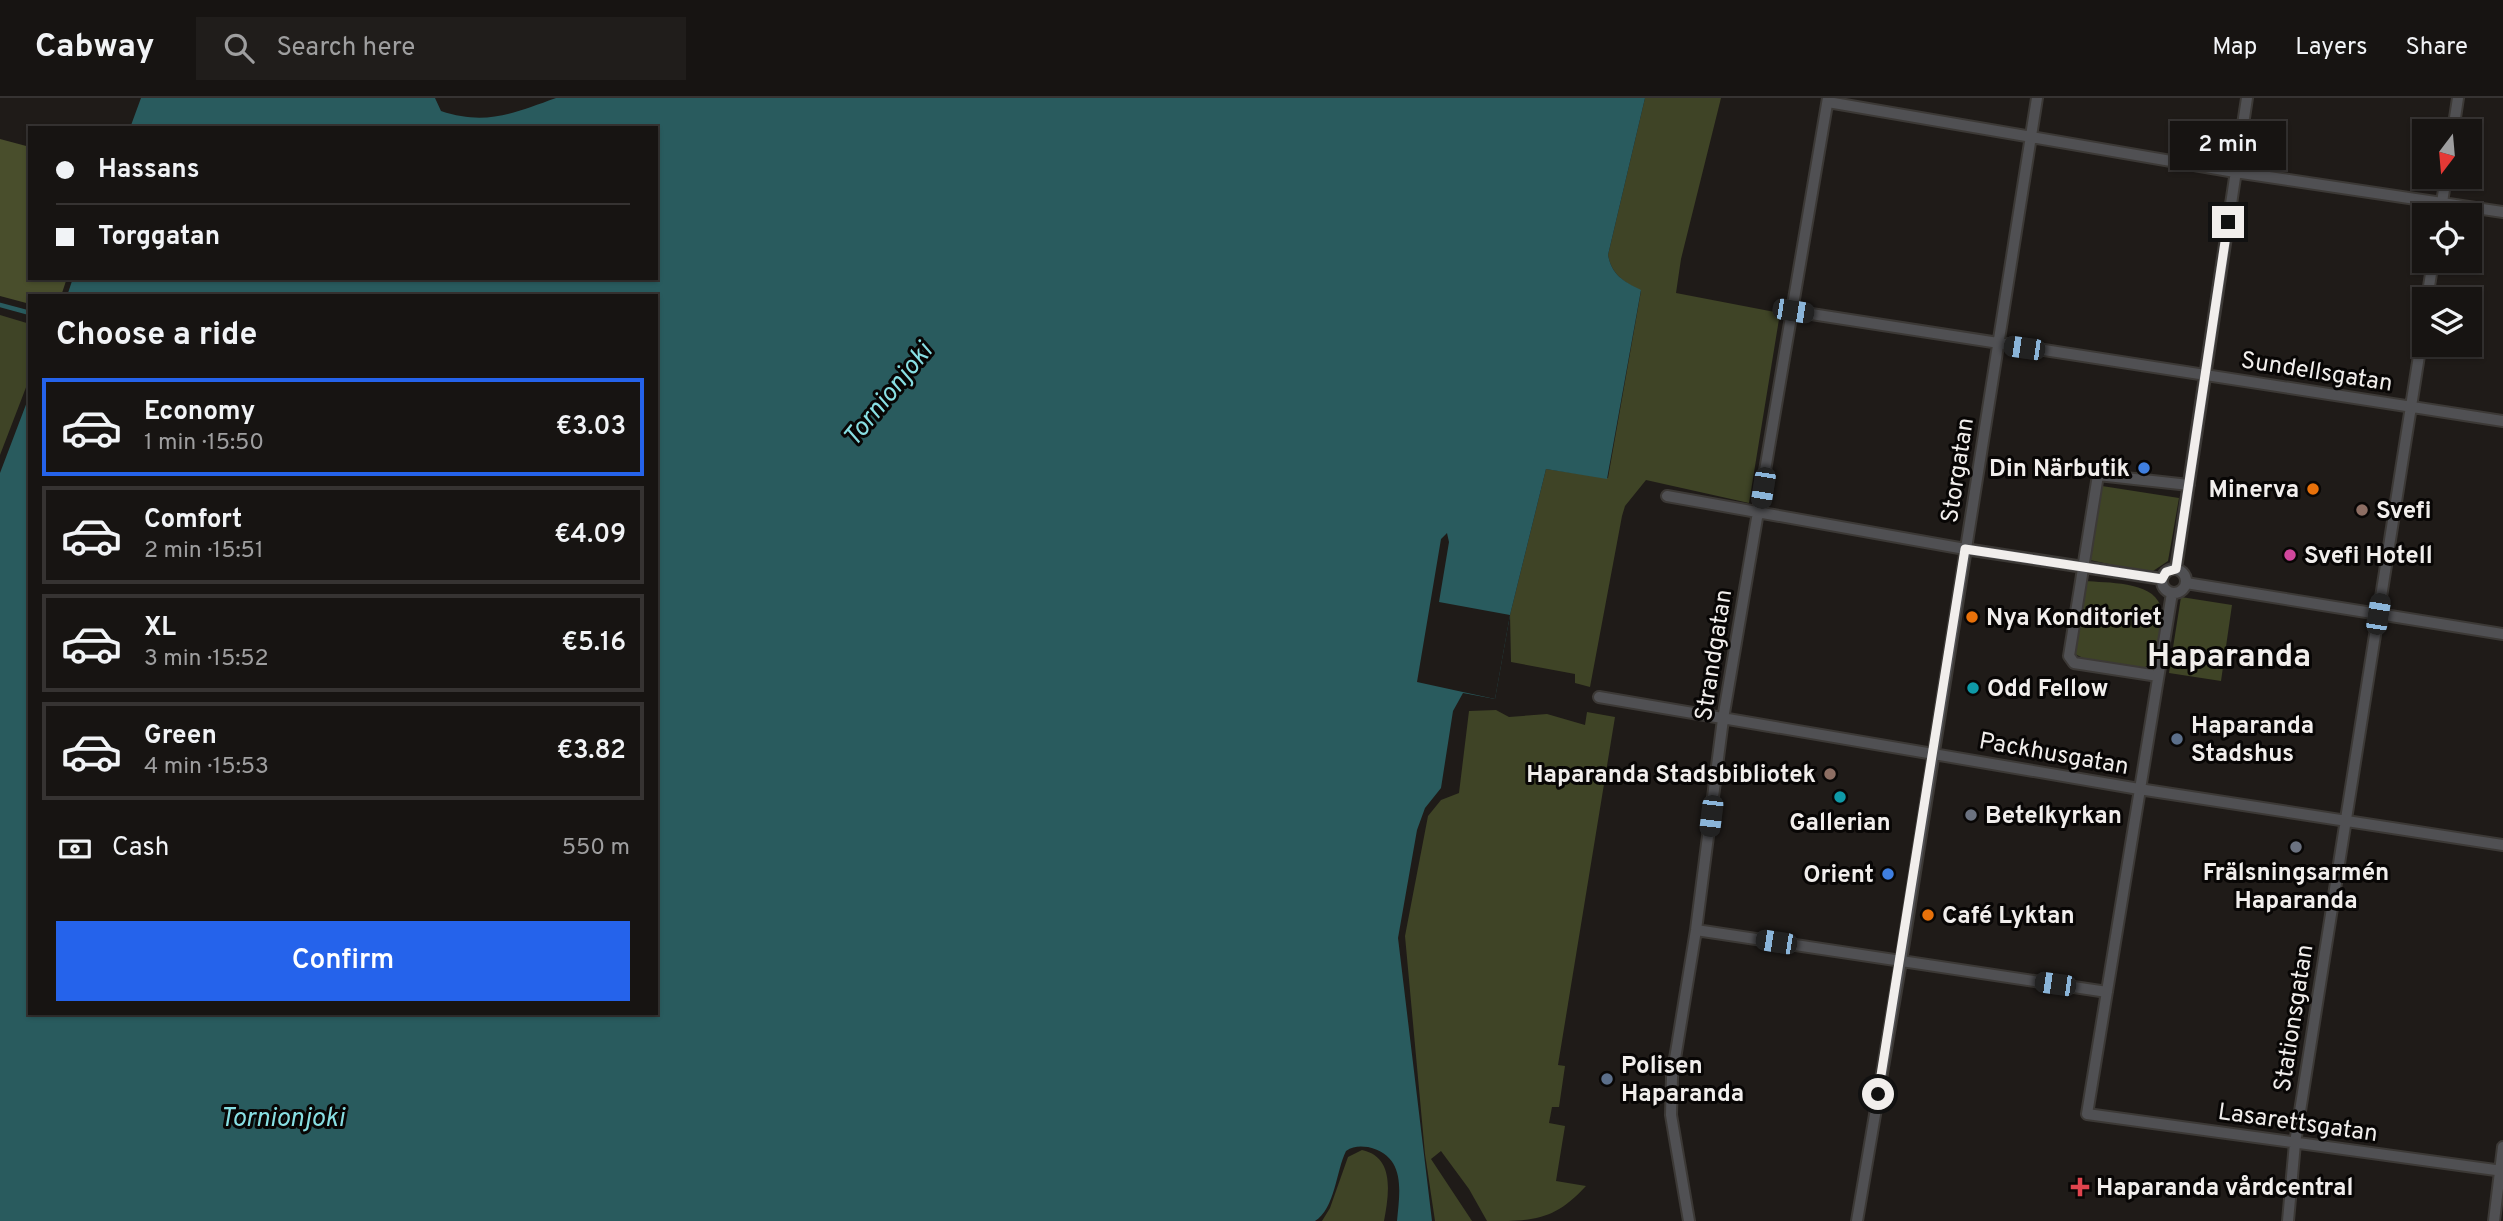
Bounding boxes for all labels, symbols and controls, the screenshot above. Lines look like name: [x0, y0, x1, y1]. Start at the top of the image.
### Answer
search box: [196, 17, 686, 80]
text: Cabway: [35, 27, 154, 69]
icon: search: [220, 29, 258, 67]
text: Search here: [276, 32, 415, 65]
text: Map: [2212, 33, 2257, 63]
text: Layers: [2295, 33, 2367, 63]
text: Share: [2405, 33, 2468, 63]
north arrow: [2412, 119, 2482, 189]
map controls: [2412, 119, 2482, 357]
callout: 2 min: [2170, 121, 2286, 170]
text: 2 min: [2198, 131, 2258, 160]
text: Hassans: [98, 154, 199, 187]
button: locate: [2412, 203, 2482, 273]
route end: [2212, 206, 2244, 238]
text: Torggatan: [98, 221, 220, 254]
button: layers: [2412, 287, 2482, 357]
car: [1771, 297, 1816, 325]
text: Choose a ride: [56, 316, 257, 356]
car: [2002, 335, 2047, 361]
water label: Tornionjoki: [837, 336, 942, 454]
street label: Sundellsgatan: [2239, 346, 2395, 400]
icon: car: [60, 396, 123, 459]
text: Economy: [144, 396, 255, 429]
text: €3.03: [556, 411, 626, 444]
street label: Storgatan: [1936, 416, 1982, 525]
text: 1 min · 15:50: [144, 429, 264, 458]
place label: Din Närbutik: [1989, 455, 2130, 485]
marker: Din Närbutik: [2136, 460, 2152, 476]
car: [1750, 466, 1777, 510]
place label: Minerva: [2209, 476, 2299, 506]
marker: Minerva: [2305, 481, 2321, 497]
place label: Svefi: [2376, 497, 2431, 527]
marker: Svefi: [2354, 502, 2370, 518]
icon: car: [60, 504, 123, 567]
text: Comfort: [144, 504, 242, 537]
text: €4.09: [554, 519, 626, 552]
text: 2 min · 15:51: [144, 537, 263, 566]
place label: Svefi Hotell: [2304, 542, 2433, 572]
marker: Svefi Hotell: [2282, 547, 2298, 563]
street label: Strandgatan: [1690, 587, 1740, 723]
car: [2365, 592, 2392, 636]
place label: Nya Konditoriet: [1986, 604, 2162, 634]
marker: Nya Konditoriet: [1964, 609, 1980, 625]
icon: car: [60, 612, 123, 675]
text: XL: [144, 612, 176, 645]
text: €5.16: [562, 627, 626, 660]
district label: Haparanda: [2147, 638, 2311, 678]
text: 3 min · 15:52: [144, 645, 269, 674]
place label: Odd Fellow: [1987, 675, 2108, 705]
marker: Odd Fellow: [1965, 680, 1981, 696]
place label: Haparanda Stadshus: [2191, 712, 2314, 770]
icon: car: [60, 720, 123, 783]
text: Green: [144, 720, 217, 753]
street label: Packhusgatan: [1976, 727, 2131, 783]
marker: Haparanda Stadshus: [2169, 731, 2185, 747]
text: €3.82: [557, 735, 626, 768]
text: 4 min · 15:53: [144, 753, 269, 782]
place label: Haparanda Stadsbibliotek: [1526, 761, 1816, 791]
marker: Haparanda Stadsbibliotek: [1822, 766, 1838, 782]
marker: Gallerian: [1832, 789, 1848, 805]
car: [1699, 794, 1724, 838]
place label: Betelkyrkan: [1985, 802, 2122, 832]
marker: Betelkyrkan: [1963, 807, 1979, 823]
place label: Gallerian: [1789, 809, 1891, 839]
icon: cash: [56, 830, 94, 868]
text: Cash: [112, 832, 169, 865]
text: 550 m: [562, 834, 630, 863]
marker: Frälsningsarmén Haparanda: [2288, 839, 2304, 855]
place label: Frälsningsarmén Haparanda: [2203, 859, 2389, 917]
place label: Orient: [1803, 861, 1874, 891]
marker: Orient: [1880, 866, 1896, 882]
place label: Café Lyktan: [1942, 902, 2075, 932]
marker: Café Lyktan: [1920, 907, 1936, 923]
button: Confirm: [56, 921, 630, 1001]
car: [1754, 928, 1799, 956]
street label: Stationsgatan: [2269, 942, 2321, 1094]
car: [2033, 971, 2078, 997]
place label: Polisen Haparanda: [1621, 1052, 1744, 1110]
marker: Polisen Haparanda: [1599, 1071, 1615, 1087]
route start: [1862, 1078, 1894, 1110]
street label: Lasarettsgatan: [2216, 1098, 2380, 1150]
water label: Tornionjoki: [220, 1103, 346, 1136]
place label: Haparanda vårdcentral: [2096, 1174, 2353, 1204]
marker: Haparanda vårdcentral: [2070, 1177, 2090, 1197]

